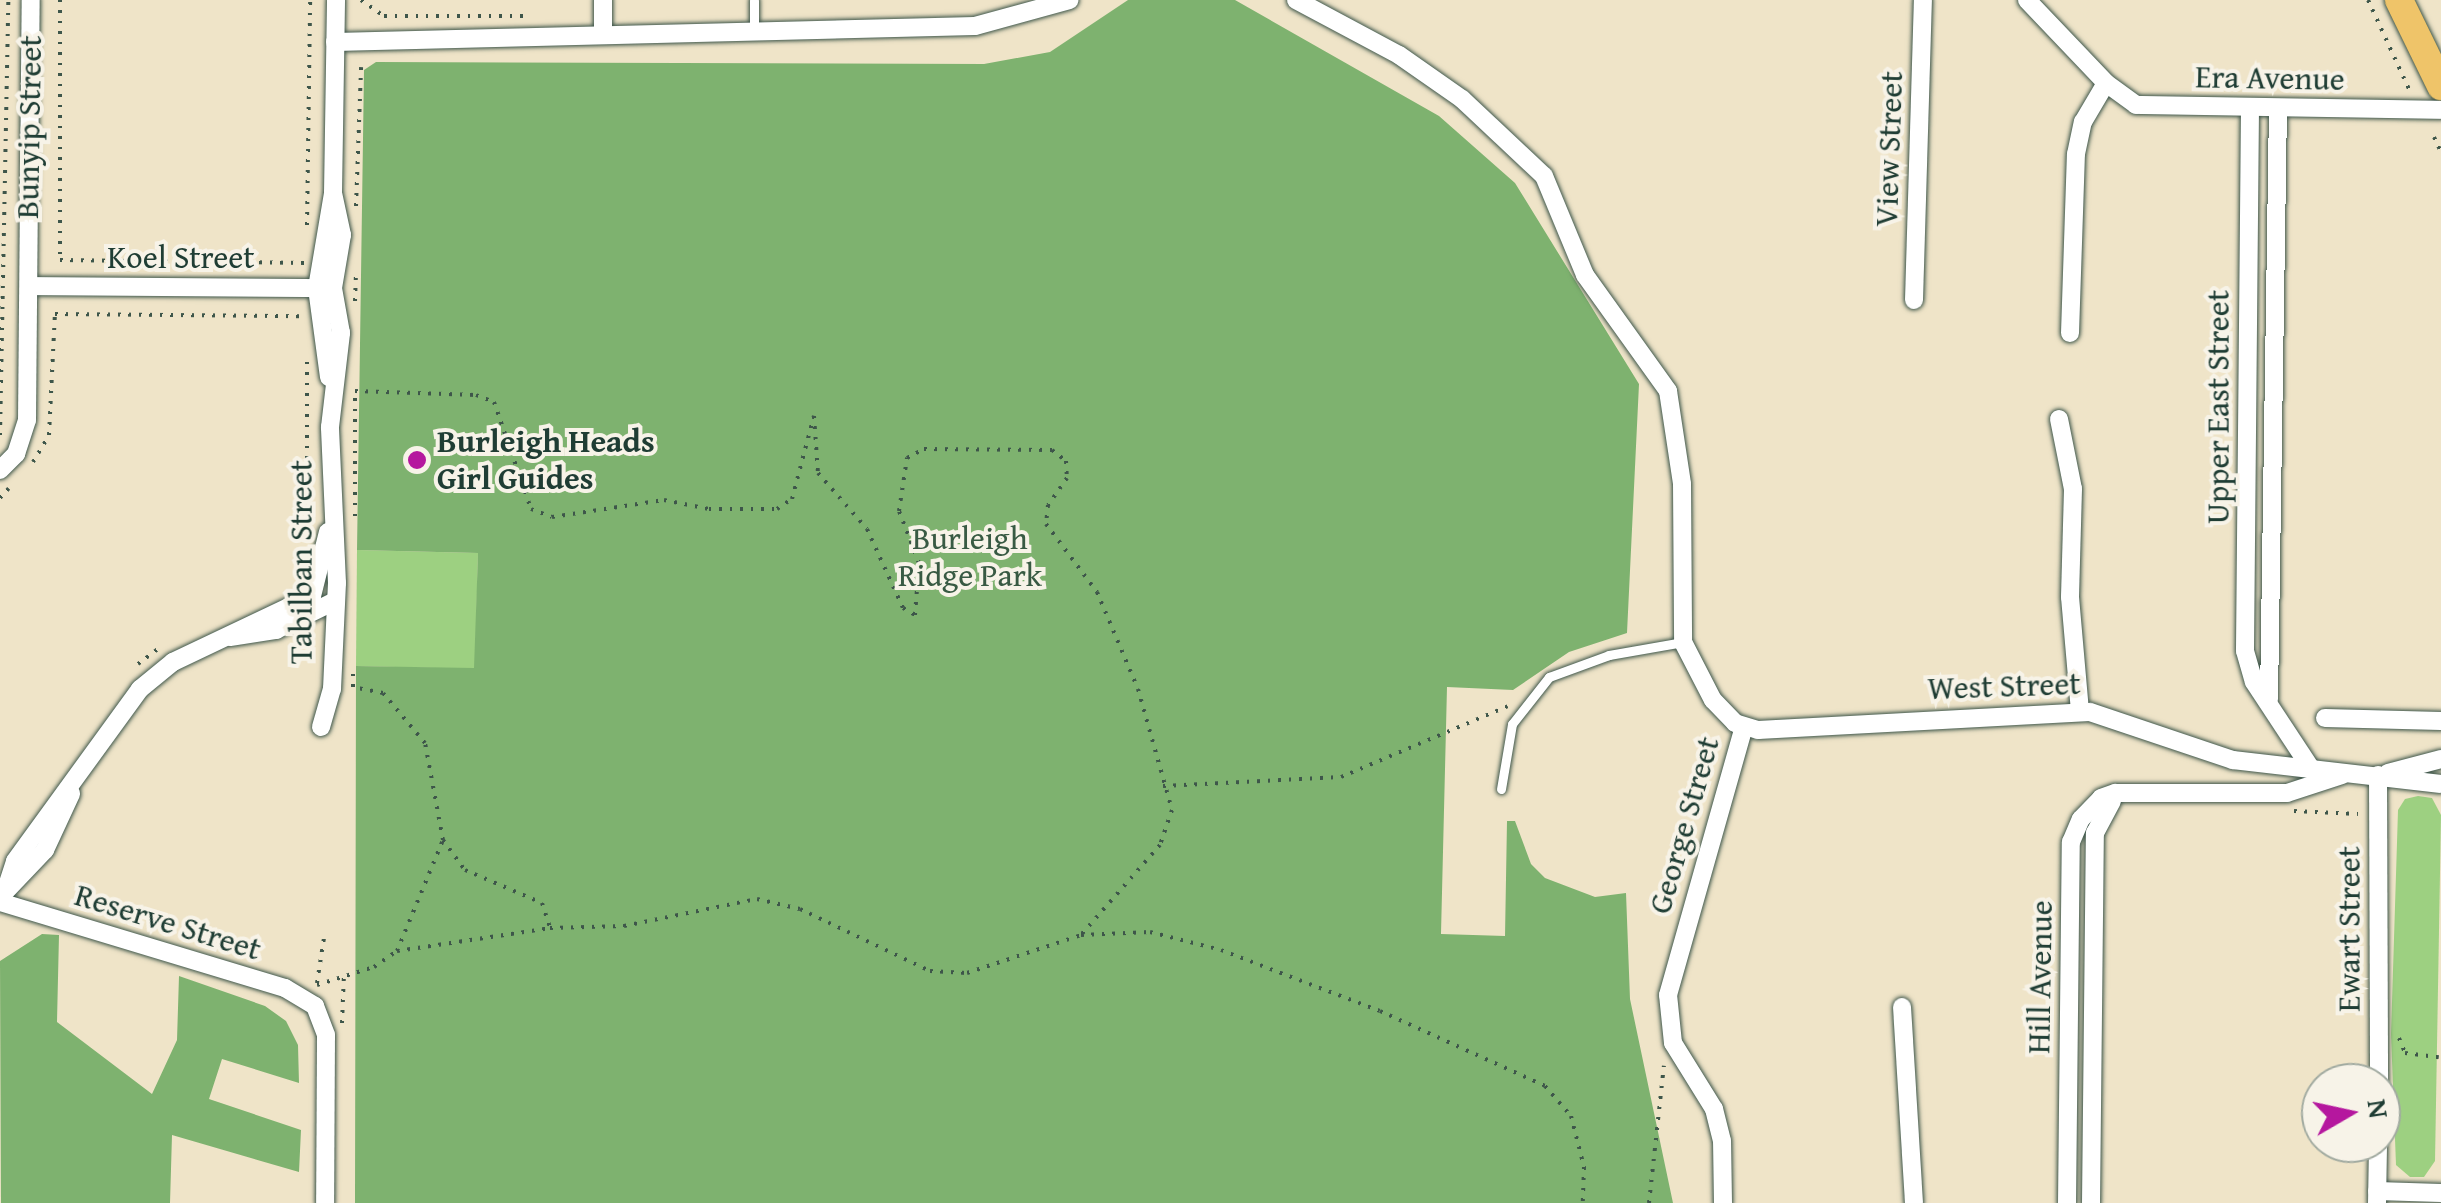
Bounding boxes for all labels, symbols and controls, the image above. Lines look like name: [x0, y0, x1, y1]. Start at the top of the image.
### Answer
street label: Bunyip Street: [8, 35, 50, 219]
street label: Era Avenue: [2195, 57, 2345, 99]
street label: View Street: [1867, 71, 1911, 227]
street label: Koel Street: [107, 238, 255, 276]
street label: Upper East Street: [2199, 290, 2237, 524]
place label: Burleigh Heads Girl Guides: [437, 423, 655, 498]
marker: Burleigh Heads Girl Guides: [406, 449, 428, 471]
street label: Tabilban Street: [282, 460, 320, 664]
park label: Burleigh Ridge Park: [898, 520, 1042, 595]
street label: West Street: [1927, 664, 2081, 708]
street label: George Street: [1640, 732, 1728, 918]
street label: Ewart Street: [2330, 846, 2368, 1012]
street label: Reserve Street: [70, 875, 266, 969]
street label: Hill Avenue: [2019, 900, 2061, 1054]
north arrow: [2301, 1063, 2401, 1163]
text: N: [2357, 1096, 2401, 1121]

